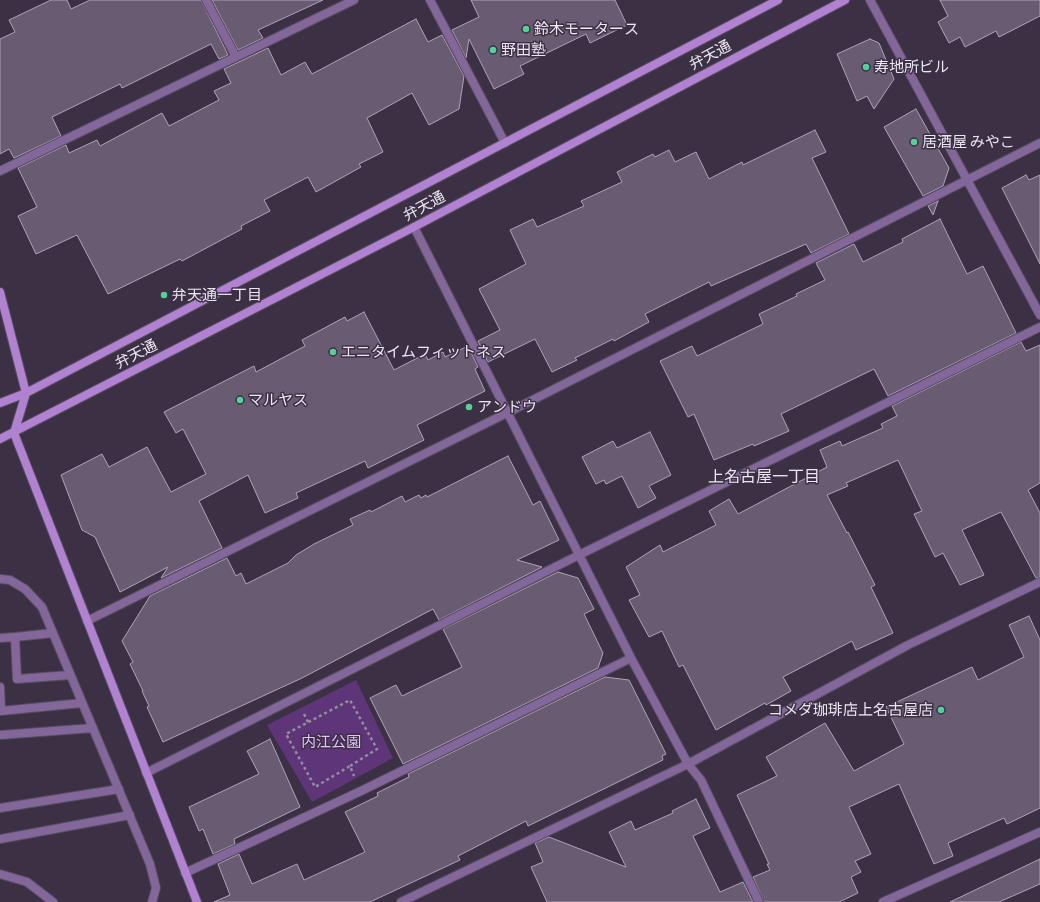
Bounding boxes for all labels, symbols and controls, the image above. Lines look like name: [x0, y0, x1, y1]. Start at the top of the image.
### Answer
place label: 鈴木モータース: [534, 20, 639, 38]
marker: 鈴木モータース: [521, 24, 531, 34]
street label: 弁天通: [686, 36, 734, 74]
place label: 野田塾: [501, 41, 546, 59]
marker: 野田塾: [488, 45, 498, 55]
place label: 寿地所ビル: [874, 58, 949, 76]
marker: 寿地所ビル: [861, 62, 871, 72]
place label: 居酒屋 みやこ: [922, 133, 1015, 151]
marker: 居酒屋 みやこ: [909, 137, 919, 147]
street label: 弁天通: [400, 187, 448, 225]
place label: 弁天通一丁目: [172, 286, 262, 304]
marker: 弁天通一丁目: [159, 290, 169, 300]
street label: 弁天通: [112, 336, 160, 372]
place label: エニタイムフィットネス: [341, 343, 506, 361]
marker: エニタイムフィットネス: [328, 347, 338, 357]
place label: マルヤス: [248, 391, 308, 409]
marker: マルヤス: [235, 395, 245, 405]
place label: アンドウ: [477, 398, 537, 416]
marker: アンドウ: [464, 402, 474, 412]
district label: 上名古屋一丁目: [708, 467, 820, 487]
place label: コメダ珈琲店上名古屋店: [768, 701, 933, 719]
marker: コメダ珈琲店上名古屋店: [936, 705, 946, 715]
park label: 内江公園: [301, 733, 361, 751]

